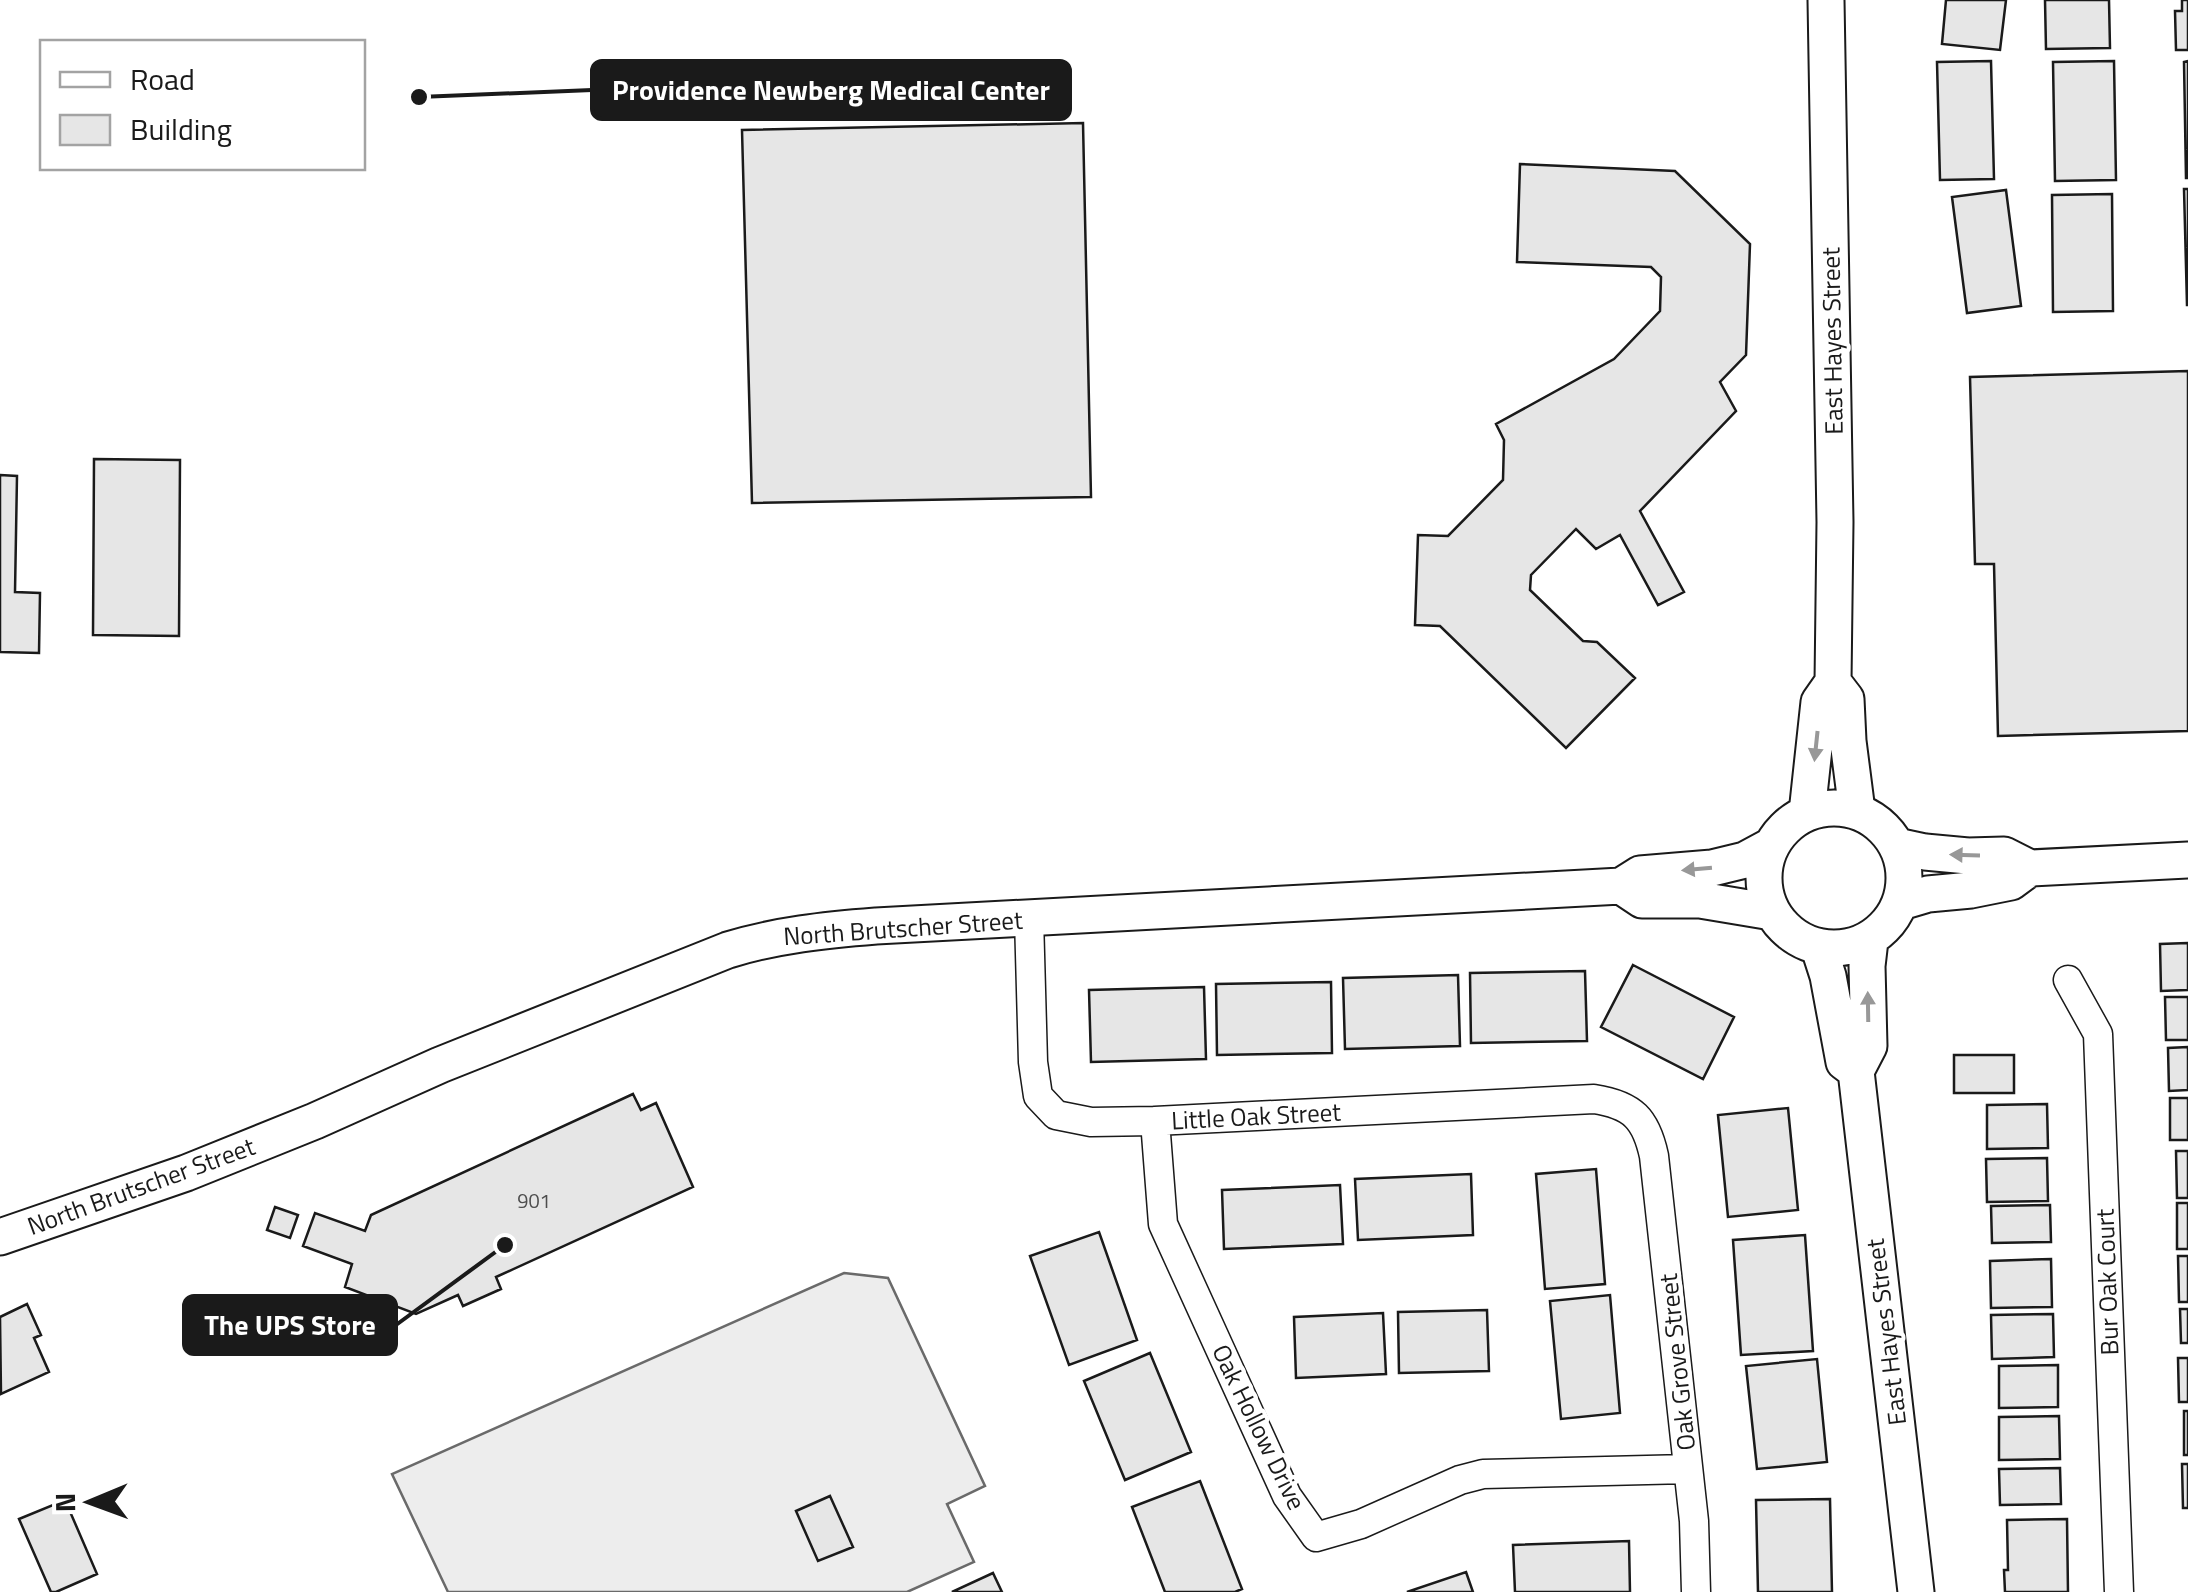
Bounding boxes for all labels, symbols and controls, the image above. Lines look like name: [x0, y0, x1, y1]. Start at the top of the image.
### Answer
legend: [40, 40, 365, 170]
text: Road: [130, 56, 195, 102]
callout: Providence Newberg Medical Center: [592, 61, 1070, 119]
text: Providence Newberg Medical Center: [612, 68, 1050, 111]
text: Building: [130, 106, 232, 152]
street label: East Hayes Street: [1811, 247, 1853, 435]
one-way arrow: [1808, 730, 1824, 762]
one-way arrow: [1948, 847, 1980, 863]
one-way arrow: [1680, 862, 1712, 878]
street label: North Brutscher Street: [782, 901, 1024, 955]
one-way arrow: [1860, 990, 1876, 1022]
street label: Little Oak Street: [1170, 1093, 1342, 1139]
street label: North Brutscher Street: [22, 1127, 260, 1245]
house number: 901: [517, 1185, 551, 1216]
street label: Bur Oak Court: [2085, 1208, 2129, 1356]
street label: East Hayes Street: [1856, 1236, 1916, 1427]
street label: Oak Grove Street: [1649, 1271, 1705, 1452]
callout: The UPS Store: [184, 1296, 396, 1354]
text: The UPS Store: [204, 1303, 376, 1346]
street label: Oak Hollow Drive: [1202, 1338, 1316, 1516]
north arrow: [40, 1452, 140, 1552]
text: N: [43, 1492, 86, 1513]

